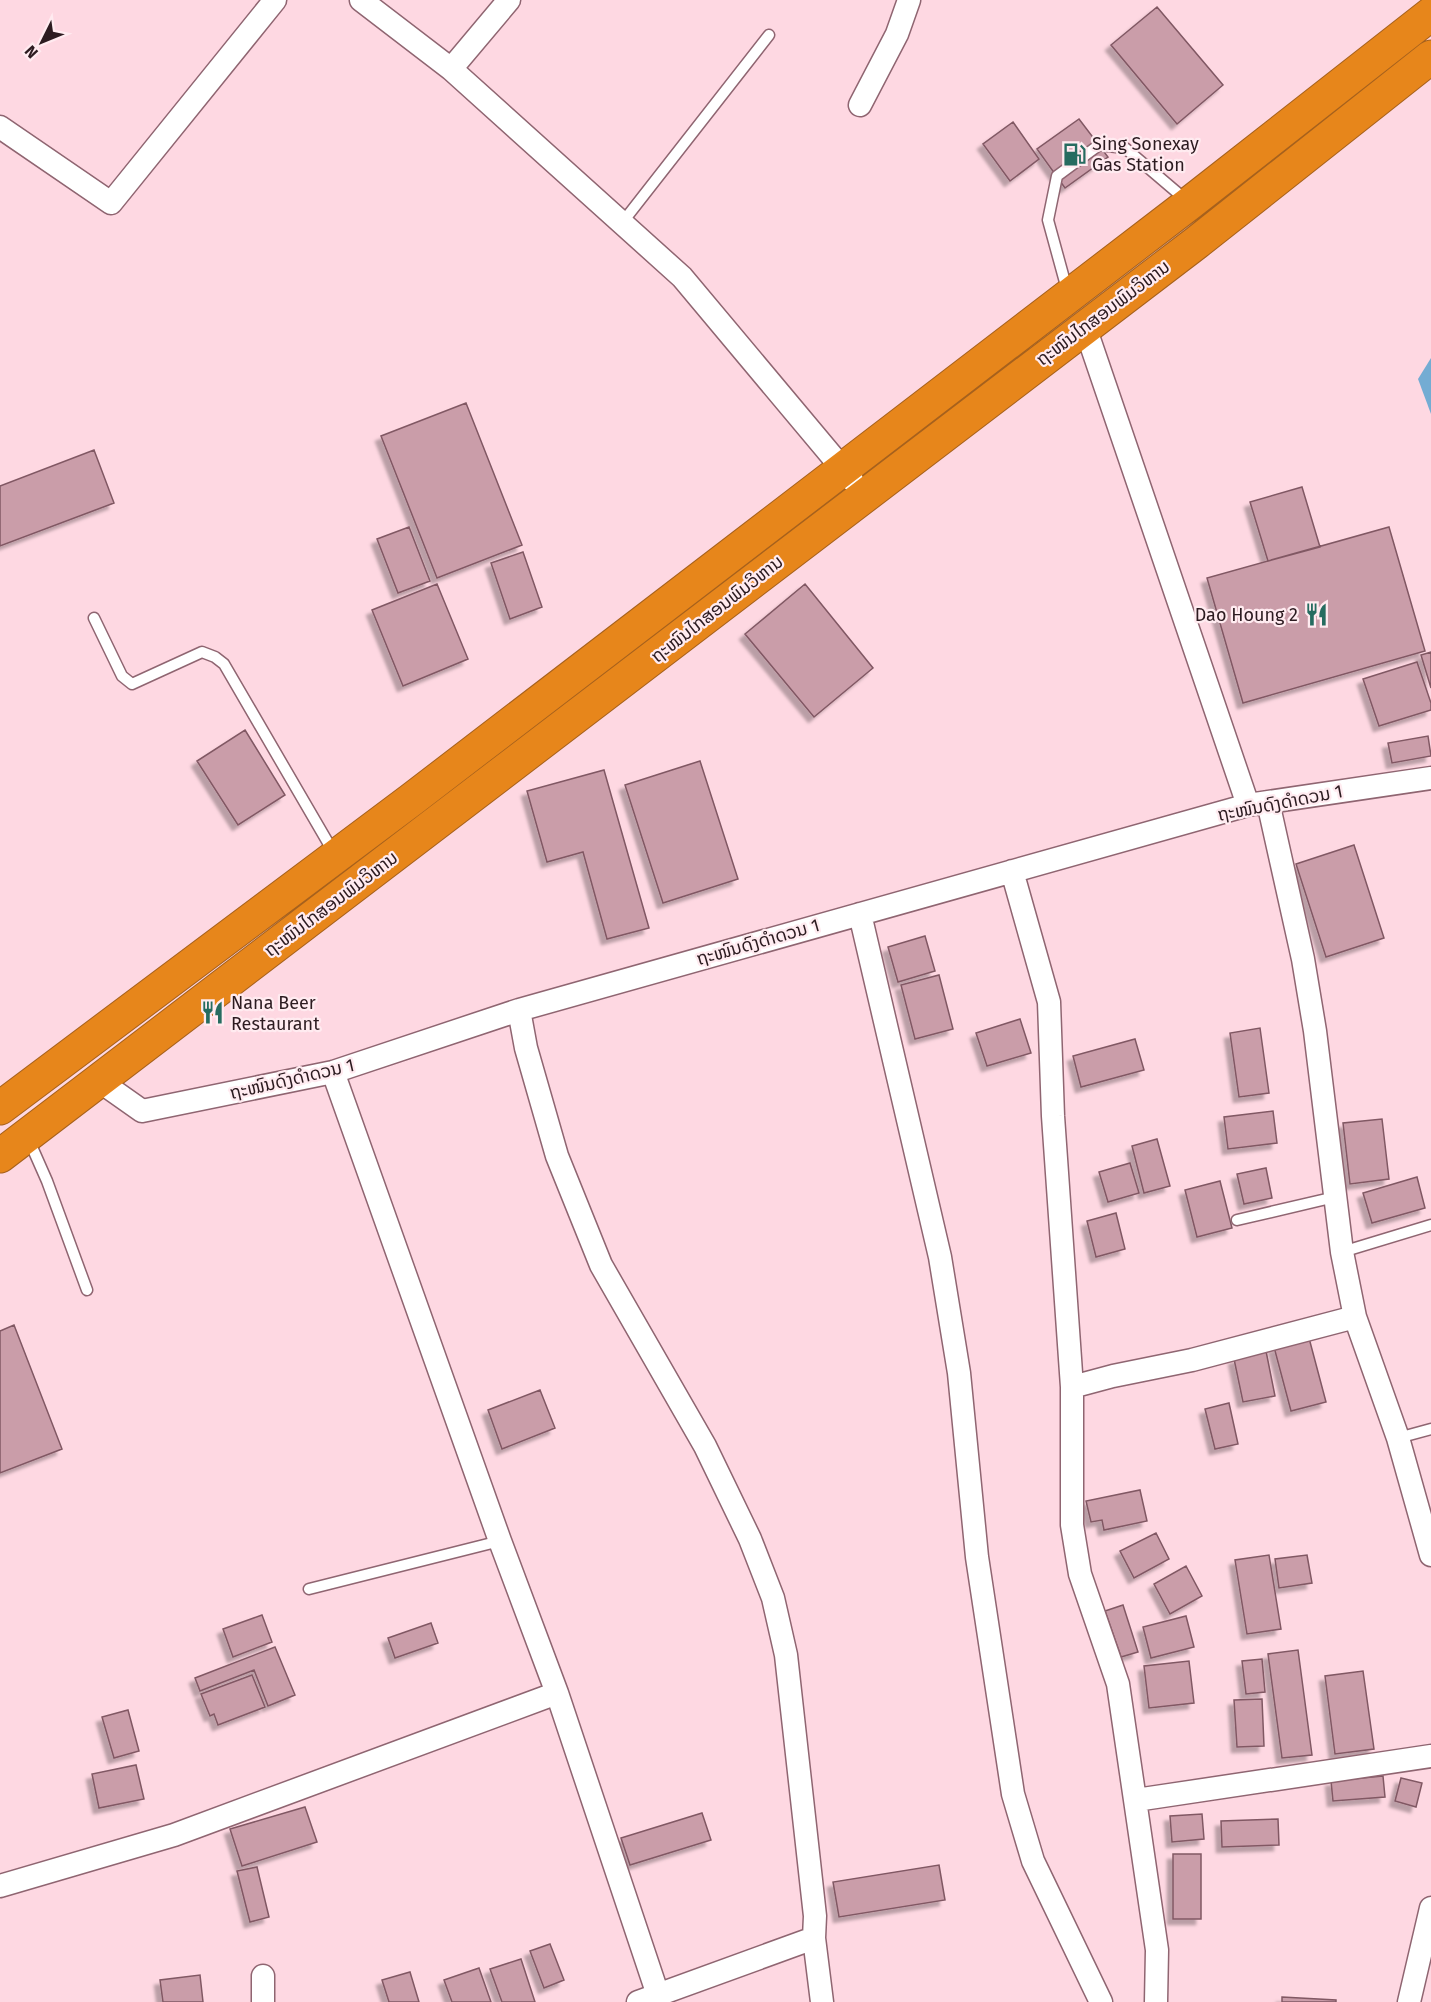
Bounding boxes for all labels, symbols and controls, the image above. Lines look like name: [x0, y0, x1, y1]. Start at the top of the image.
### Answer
north arrow: [12, 12, 72, 72]
text: N: [21, 42, 42, 62]
place label: Sing Sonexay Gas Station: [1092, 133, 1199, 176]
fuel station icon: Sing Sonexay Gas Station: [1061, 141, 1087, 167]
street label: ຖະໜົນໄກສອນພົມວິຫານ: [1032, 256, 1174, 370]
street label: ຖະໜົນໄກສອນພົມວິຫານ: [647, 551, 787, 667]
restaurant icon: Dao Houng 2: [1303, 602, 1329, 628]
place label: Dao Houng 2: [1195, 604, 1298, 626]
street label: ຖະໜົນດົງດຳດວນ 1: [1215, 780, 1345, 826]
street label: ຖະໜົນໄກສອນພົມວິຫານ: [260, 847, 402, 961]
street label: ຖະໜົນດົງດຳດວນ 1: [694, 914, 822, 970]
place label: Nana Beer Restaurant: [231, 992, 320, 1035]
restaurant icon: Nana Beer Restaurant: [200, 1000, 226, 1026]
street label: ຖະໜົນດົງດຳດວນ 1: [228, 1054, 356, 1104]

